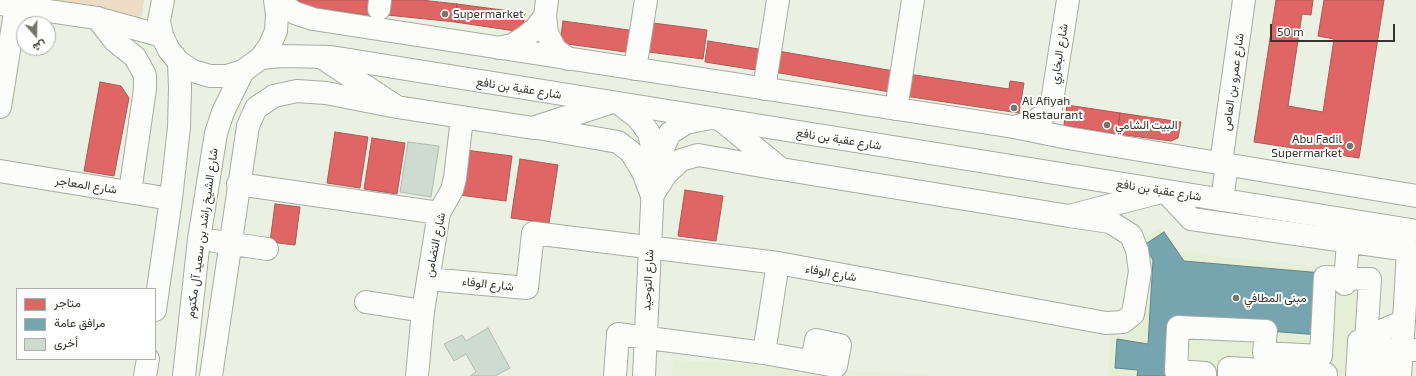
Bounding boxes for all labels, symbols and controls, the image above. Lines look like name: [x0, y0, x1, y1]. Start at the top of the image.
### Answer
place label: Supermarket: [453, 7, 524, 21]
marker: Supermarket: [440, 9, 450, 19]
north arrow: [16, 16, 56, 56]
scale bar: [1272, 16, 1397, 42]
street label: شارع البخاري: [1047, 23, 1071, 85]
text: 50 m: [1277, 24, 1304, 38]
street label: شارع عمرو بن العاص: [1219, 32, 1247, 132]
text: ش: [31, 38, 48, 55]
street label: شارع عقبة بن نافع: [475, 74, 563, 102]
place label: Al Afiyah Restaurant: [1022, 94, 1083, 122]
marker: Al Afiyah Restaurant: [1009, 103, 1019, 113]
place label: البيت الشامي: [1115, 118, 1178, 132]
marker: البيت الشامي: [1102, 120, 1112, 130]
street label: شارع عقبة بن نافع: [795, 125, 883, 153]
place label: Abu Fadil Supermarket: [1271, 132, 1342, 160]
marker: Abu Fadil Supermarket: [1345, 141, 1355, 151]
street label: شارع الشيخ راشد بن سعيد آل مكتوم: [183, 147, 221, 319]
street label: شارع المعاجر: [54, 173, 118, 197]
street label: شارع عقبة بن نافع: [1115, 176, 1203, 204]
street label: شارع التضامن: [422, 211, 448, 279]
street label: شارع التوحيد: [639, 249, 657, 311]
street label: شارع الوفاء: [804, 261, 858, 285]
street label: شارع الوفاء: [461, 274, 515, 294]
legend: [16, 288, 156, 360]
place label: مبنى المطافي: [1244, 291, 1307, 305]
marker: مبنى المطافي: [1231, 293, 1241, 303]
text: متاجر: [54, 295, 81, 309]
text: مرافق عامة: [54, 315, 105, 329]
text: أخرى: [54, 335, 78, 349]

